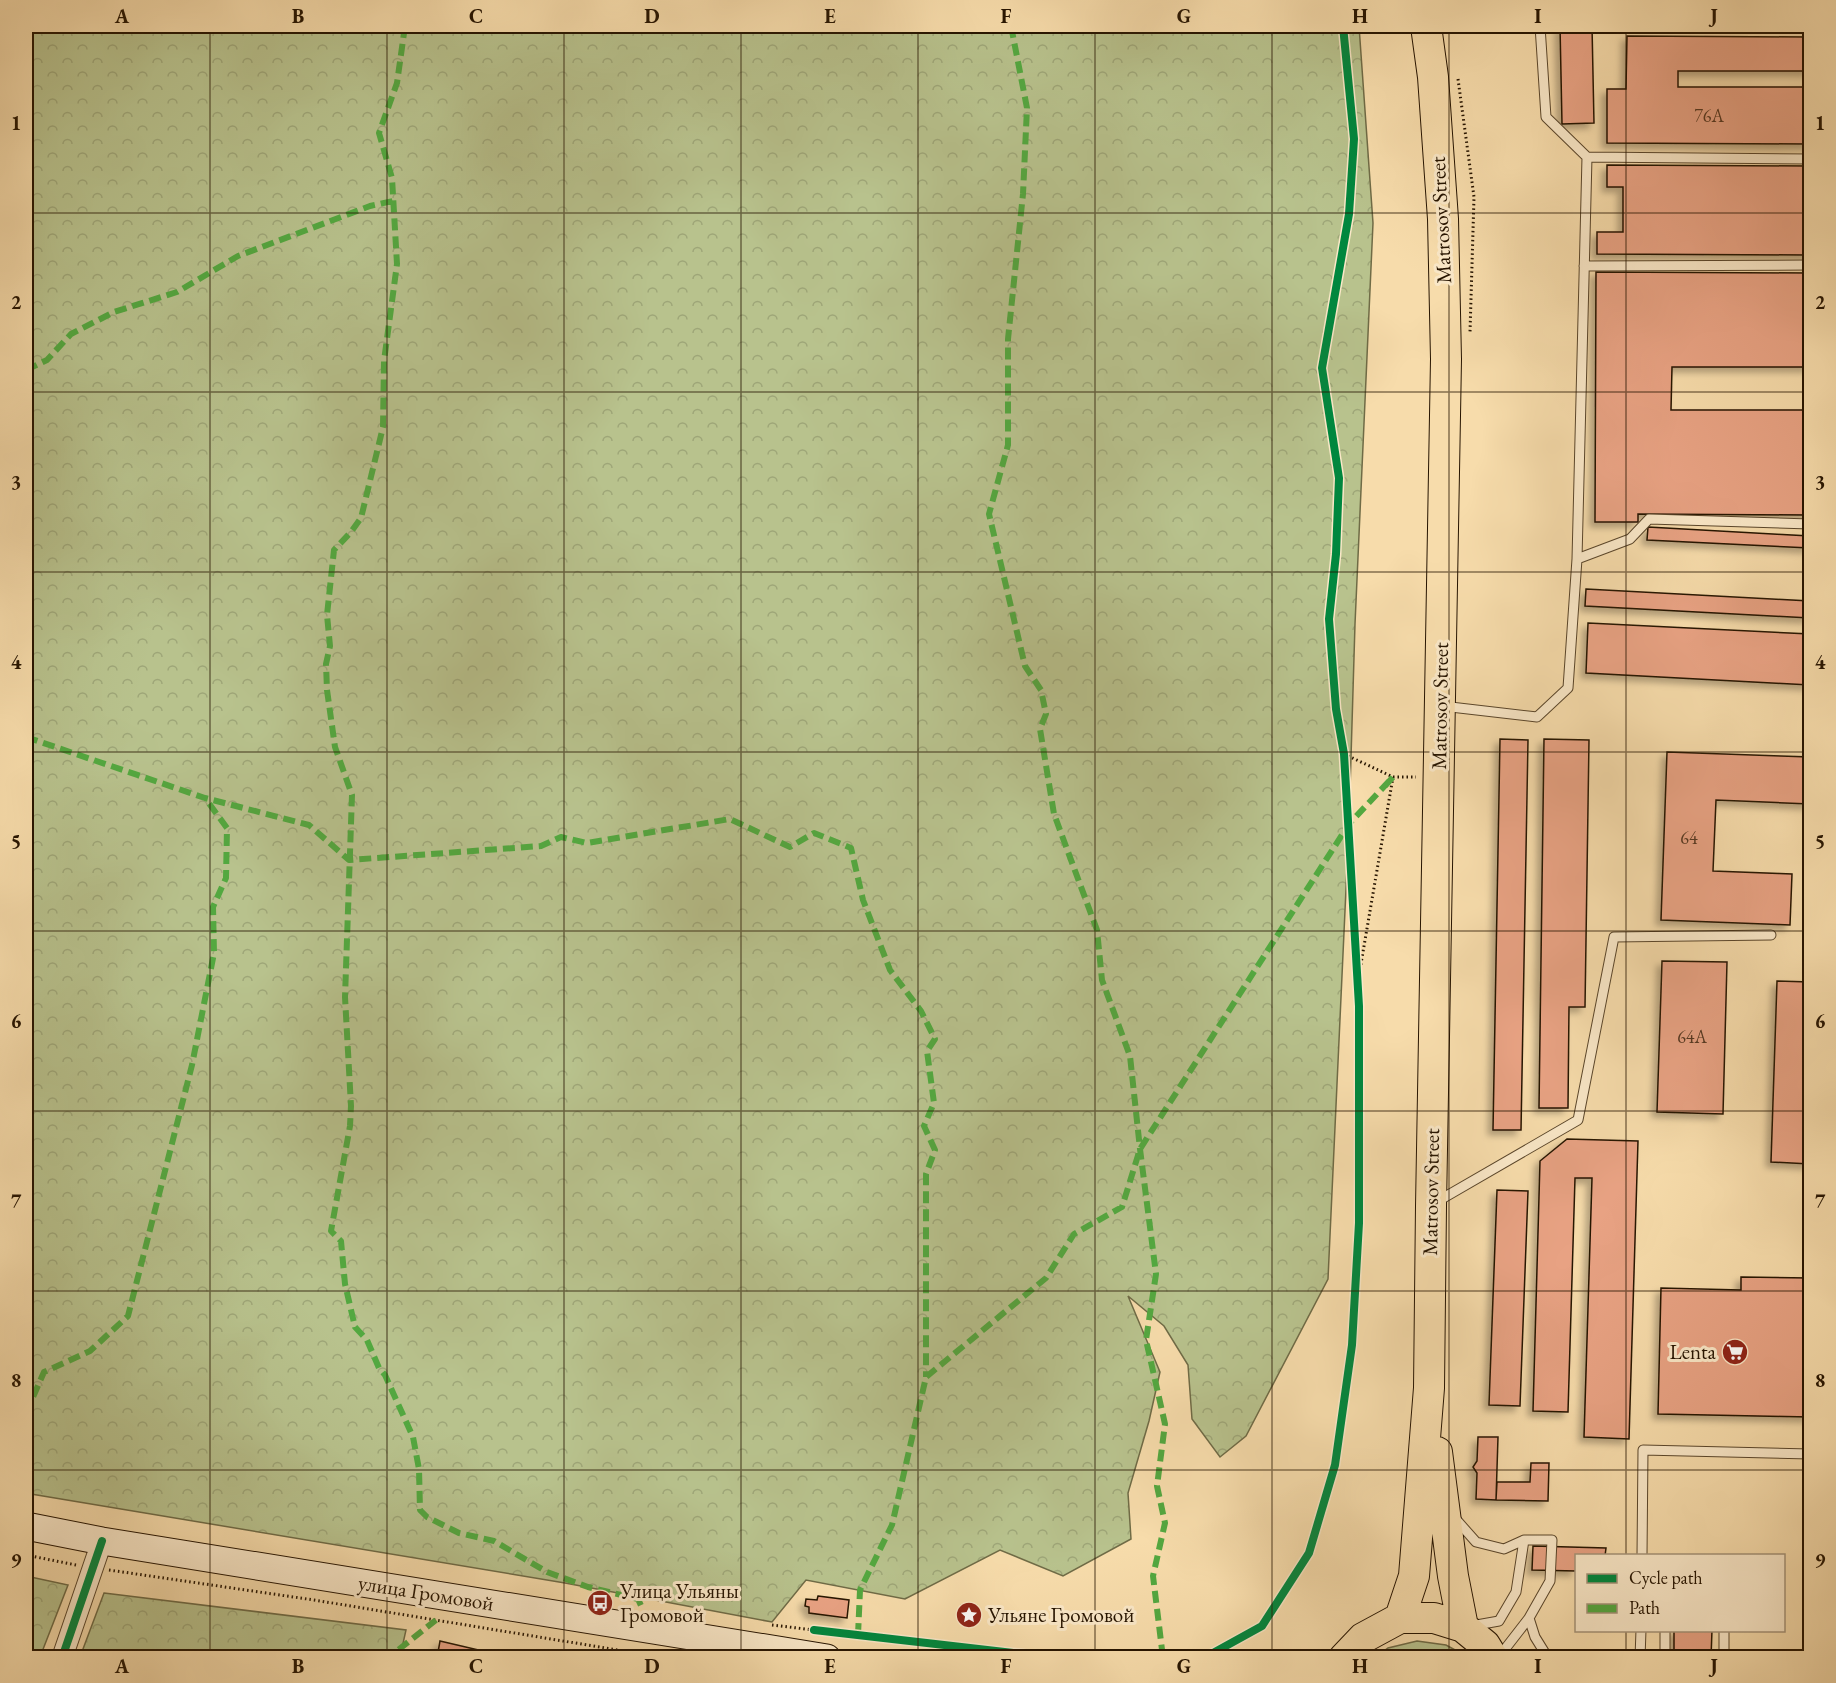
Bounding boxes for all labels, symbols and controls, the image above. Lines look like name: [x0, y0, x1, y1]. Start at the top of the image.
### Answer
text: A: [114, 3, 130, 29]
text: B: [292, 3, 304, 29]
text: C: [469, 3, 483, 29]
text: D: [644, 3, 660, 29]
text: E: [824, 3, 836, 29]
text: F: [1001, 3, 1012, 29]
text: G: [1177, 3, 1191, 29]
text: H: [1352, 3, 1368, 29]
text: I: [1534, 3, 1542, 29]
text: J: [1708, 3, 1718, 29]
house number: 76А: [1694, 104, 1724, 127]
text: 1: [11, 110, 21, 136]
text: 1: [1815, 110, 1825, 136]
street label: Matrosov Street: [1424, 155, 1457, 284]
text: 2: [11, 289, 22, 315]
text: 2: [1815, 289, 1826, 315]
text: 3: [11, 469, 21, 495]
text: 3: [1815, 469, 1825, 495]
street label: Matrosov Street: [1425, 642, 1454, 770]
text: 4: [11, 649, 22, 675]
text: 4: [1815, 649, 1826, 675]
house number: 64: [1680, 826, 1698, 849]
text: 5: [11, 828, 21, 854]
text: 5: [1815, 828, 1825, 854]
text: 6: [11, 1008, 22, 1034]
text: 6: [1815, 1008, 1826, 1034]
house number: 64А: [1677, 1025, 1707, 1048]
street label: Matrosov Street: [1416, 1128, 1445, 1256]
text: 7: [11, 1188, 22, 1214]
text: 7: [1815, 1188, 1826, 1214]
supermarket icon: Lenta: [1720, 1337, 1750, 1367]
place label: Lenta: [1669, 1338, 1717, 1365]
text: 8: [11, 1367, 21, 1393]
text: 8: [1815, 1367, 1825, 1393]
text: 9: [11, 1547, 22, 1573]
text: 9: [1815, 1547, 1826, 1573]
legend: [1575, 1554, 1785, 1632]
text: Cycle path: [1629, 1566, 1703, 1589]
street label: улица Громовой: [356, 1568, 496, 1617]
place label: Улица Ульяны Громовой: [619, 1577, 739, 1628]
bus stop icon: Улица Ульяны Громовой: [585, 1588, 615, 1618]
text: Path: [1629, 1596, 1660, 1619]
place icon: Ульяне Громовой: [954, 1600, 984, 1630]
place label: Ульяне Громовой: [987, 1601, 1134, 1628]
text: A: [114, 1653, 130, 1679]
text: B: [292, 1653, 304, 1679]
text: C: [469, 1653, 483, 1679]
text: D: [644, 1653, 660, 1679]
text: E: [824, 1653, 836, 1679]
text: F: [1001, 1653, 1012, 1679]
text: G: [1177, 1653, 1191, 1679]
text: H: [1352, 1653, 1368, 1679]
text: I: [1534, 1653, 1542, 1679]
text: J: [1708, 1653, 1718, 1679]

